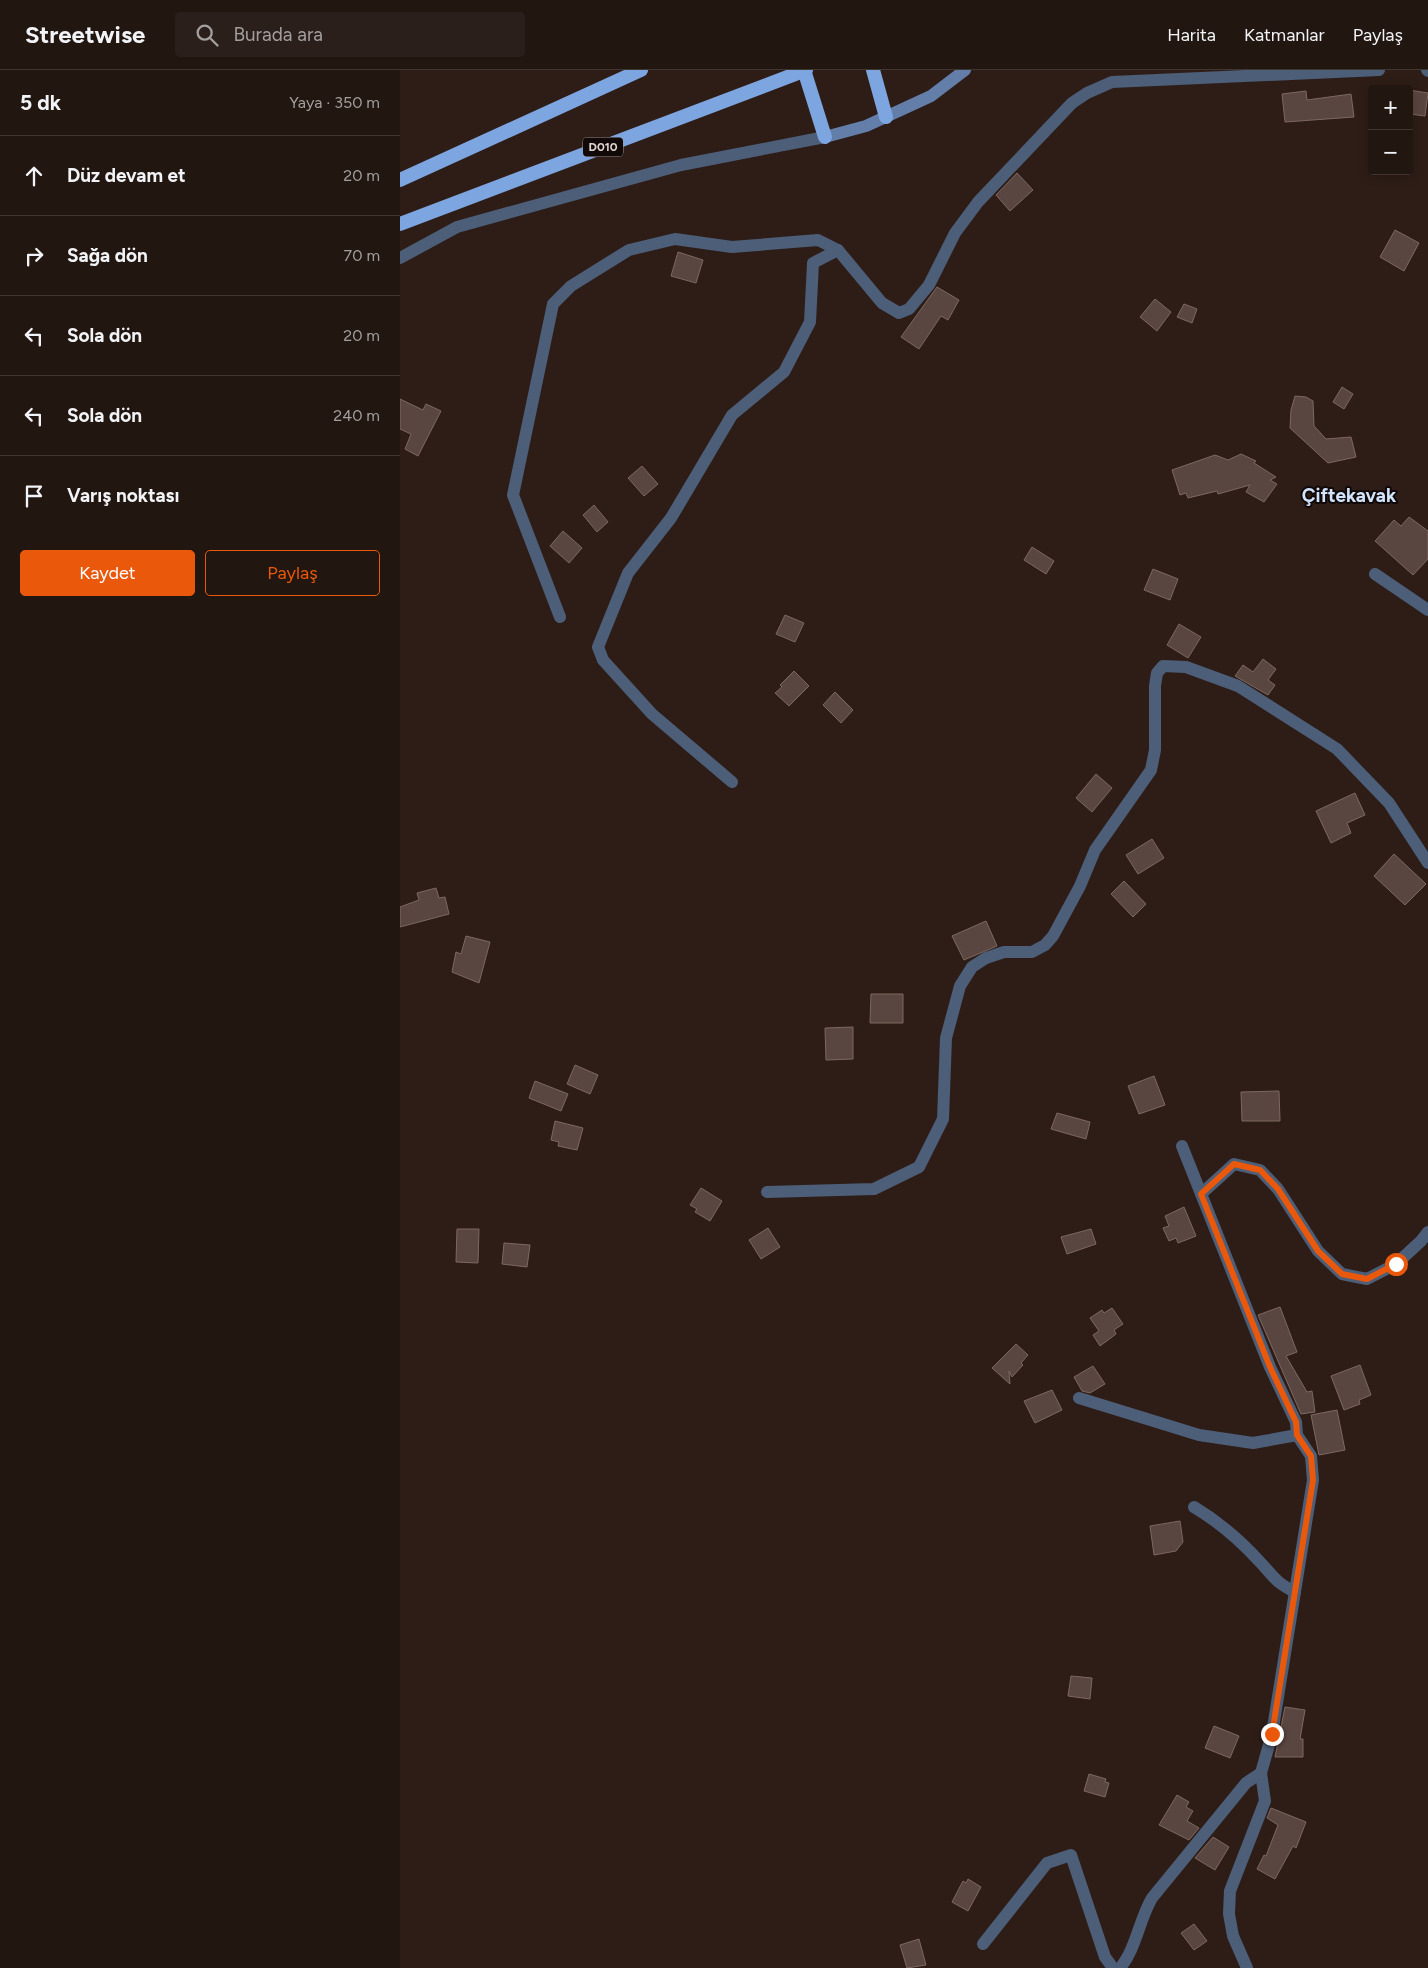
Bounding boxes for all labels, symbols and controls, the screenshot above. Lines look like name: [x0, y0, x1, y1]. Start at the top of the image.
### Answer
search box: [175, 12, 525, 57]
text: Streetwise: [25, 20, 145, 49]
icon: search: [193, 21, 221, 49]
text: Burada ara: [233, 23, 323, 46]
text: Harita: [1167, 24, 1216, 46]
text: Katmanlar: [1244, 24, 1325, 46]
text: Paylaş: [1353, 24, 1403, 46]
map controls: [1368, 85, 1413, 175]
button: +: [1368, 85, 1413, 130]
text: 5 dk: [20, 90, 61, 115]
text: Yaya · 350 m: [289, 93, 380, 112]
button: −: [1368, 130, 1413, 175]
road number: D010: [583, 138, 623, 156]
icon: ahead: [20, 162, 48, 190]
text: Düz devam et: [67, 164, 186, 187]
text: 20 m: [343, 166, 380, 185]
icon: right: [20, 242, 48, 270]
text: Sağa dön: [67, 244, 148, 267]
text: 70 m: [344, 246, 380, 265]
icon: left: [20, 322, 48, 350]
text: Sola dön: [67, 324, 142, 347]
text: 20 m: [343, 326, 380, 345]
icon: left: [20, 402, 48, 430]
text: Sola dön: [67, 404, 142, 427]
text: 240 m: [333, 406, 380, 425]
icon: arrive: [20, 482, 48, 510]
text: Varış noktası: [67, 484, 179, 507]
district label: Çiftekavak: [1302, 484, 1397, 507]
button: Kaydet: [20, 550, 195, 596]
button: Paylaş: [205, 550, 380, 596]
route start: [1385, 1253, 1408, 1276]
route end: [1261, 1723, 1284, 1746]

